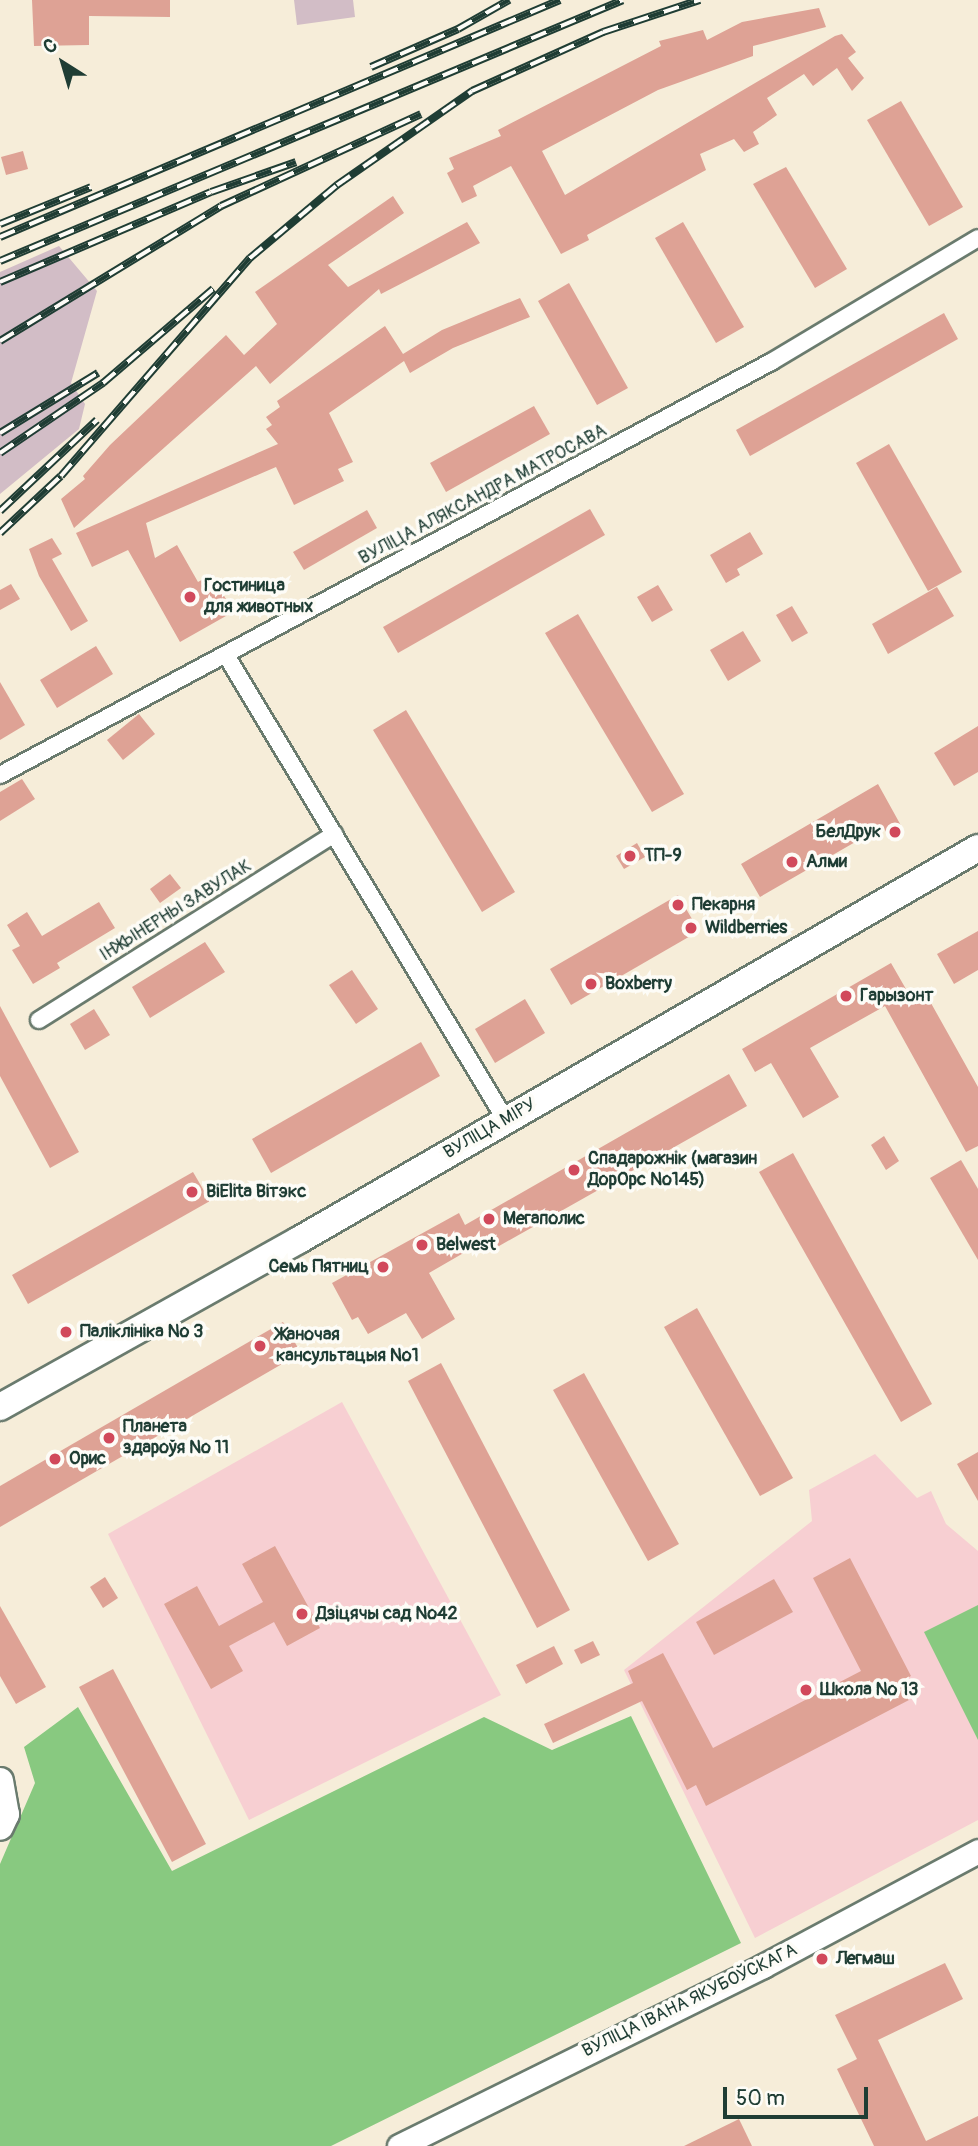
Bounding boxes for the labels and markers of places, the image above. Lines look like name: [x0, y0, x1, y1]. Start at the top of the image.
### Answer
place label: Гостиница для животных: [204, 576, 313, 618]
marker: Гостиница для животных: [182, 589, 198, 605]
place label: БелДрук: [816, 821, 881, 843]
marker: БелДрук: [887, 824, 903, 840]
place label: ТП-9: [644, 845, 682, 867]
marker: ТП-9: [622, 848, 638, 864]
place label: Алми: [806, 851, 847, 873]
marker: Алми: [784, 854, 800, 870]
place label: Пекарня: [692, 894, 755, 916]
marker: Пекарня: [670, 897, 686, 913]
place label: Wildberries: [705, 917, 787, 939]
marker: Wildberries: [683, 920, 699, 936]
place label: Boxberry: [605, 973, 672, 995]
marker: Boxberry: [583, 976, 599, 992]
place label: Гарызонт: [860, 985, 933, 1007]
marker: Гарызонт: [838, 988, 854, 1004]
place label: Спадарожнік (магазин ДорОрс №145): [588, 1149, 757, 1192]
marker: Спадарожнік (магазин ДорОрс №145): [566, 1162, 582, 1178]
place label: ВiElita Вітэкс: [206, 1181, 306, 1203]
marker: ВiElita Вітэкс: [184, 1184, 200, 1200]
place label: Мегаполис: [503, 1208, 585, 1230]
marker: Мегаполис: [481, 1211, 497, 1227]
place label: Belwest: [436, 1234, 496, 1256]
marker: Belwest: [414, 1237, 430, 1253]
place label: Семь Пятниц: [268, 1256, 369, 1278]
marker: Семь Пятниц: [375, 1259, 391, 1275]
place label: Паліклініка № 3: [80, 1321, 203, 1343]
marker: Паліклініка № 3: [58, 1324, 74, 1340]
place label: Жаночая кансультацыя №1: [276, 1325, 419, 1368]
marker: Жаночая кансультацыя №1: [250, 1336, 270, 1356]
place label: Планета здароўя № 11: [123, 1417, 229, 1460]
marker: Планета здароўя № 11: [101, 1430, 117, 1446]
place label: Орис: [69, 1448, 106, 1470]
marker: Орис: [47, 1451, 63, 1467]
place label: Дзіцячы сад №42: [316, 1603, 458, 1625]
marker: Дзіцячы сад №42: [294, 1606, 310, 1622]
place label: Школа № 13: [820, 1679, 918, 1701]
marker: Школа № 13: [798, 1682, 814, 1698]
place label: Легмаш: [836, 1948, 895, 1970]
marker: Легмаш: [814, 1951, 830, 1967]

